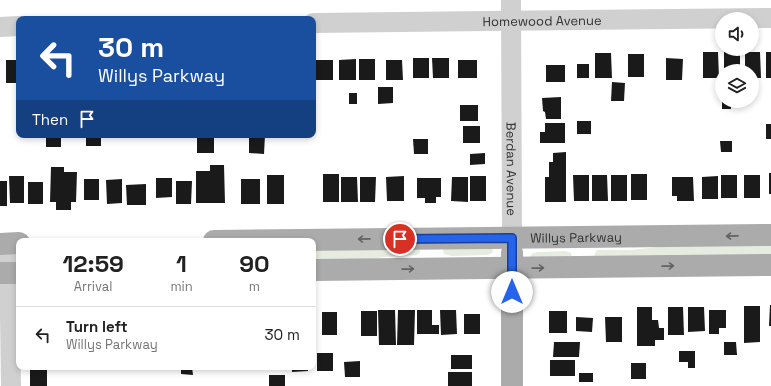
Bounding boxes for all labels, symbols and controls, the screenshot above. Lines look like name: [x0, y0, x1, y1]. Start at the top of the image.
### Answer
street label: Homewood Avenue: [482, 12, 602, 30]
map controls: [715, 12, 759, 108]
button: sound: [715, 12, 759, 56]
text: 30 m: [98, 29, 164, 65]
icon: left: [32, 32, 84, 84]
text: Willys Parkway: [98, 64, 225, 87]
button: layers: [715, 64, 759, 108]
icon: arrive: [76, 108, 98, 130]
text: Then: [32, 110, 68, 129]
street label: Berdan Avenue: [503, 122, 520, 216]
pin: [383, 222, 417, 256]
icon: arrive: [389, 228, 411, 250]
street label: Willys Parkway: [530, 229, 622, 247]
one-way arrow: [726, 232, 739, 240]
one-way arrow: [358, 235, 371, 243]
text: 12:59: [62, 248, 124, 279]
text: 1: [176, 248, 187, 279]
text: 90: [239, 248, 270, 279]
one-way arrow: [661, 262, 674, 270]
one-way arrow: [531, 264, 544, 272]
one-way arrow: [401, 265, 414, 273]
position arrow: [491, 271, 533, 313]
text: Arrival: [74, 278, 113, 295]
text: min: [170, 278, 193, 295]
text: m: [249, 278, 260, 295]
text: Turn left: [66, 317, 128, 336]
icon: left: [32, 324, 54, 346]
text: 30 m: [265, 325, 300, 344]
text: Willys Parkway: [66, 336, 158, 353]

